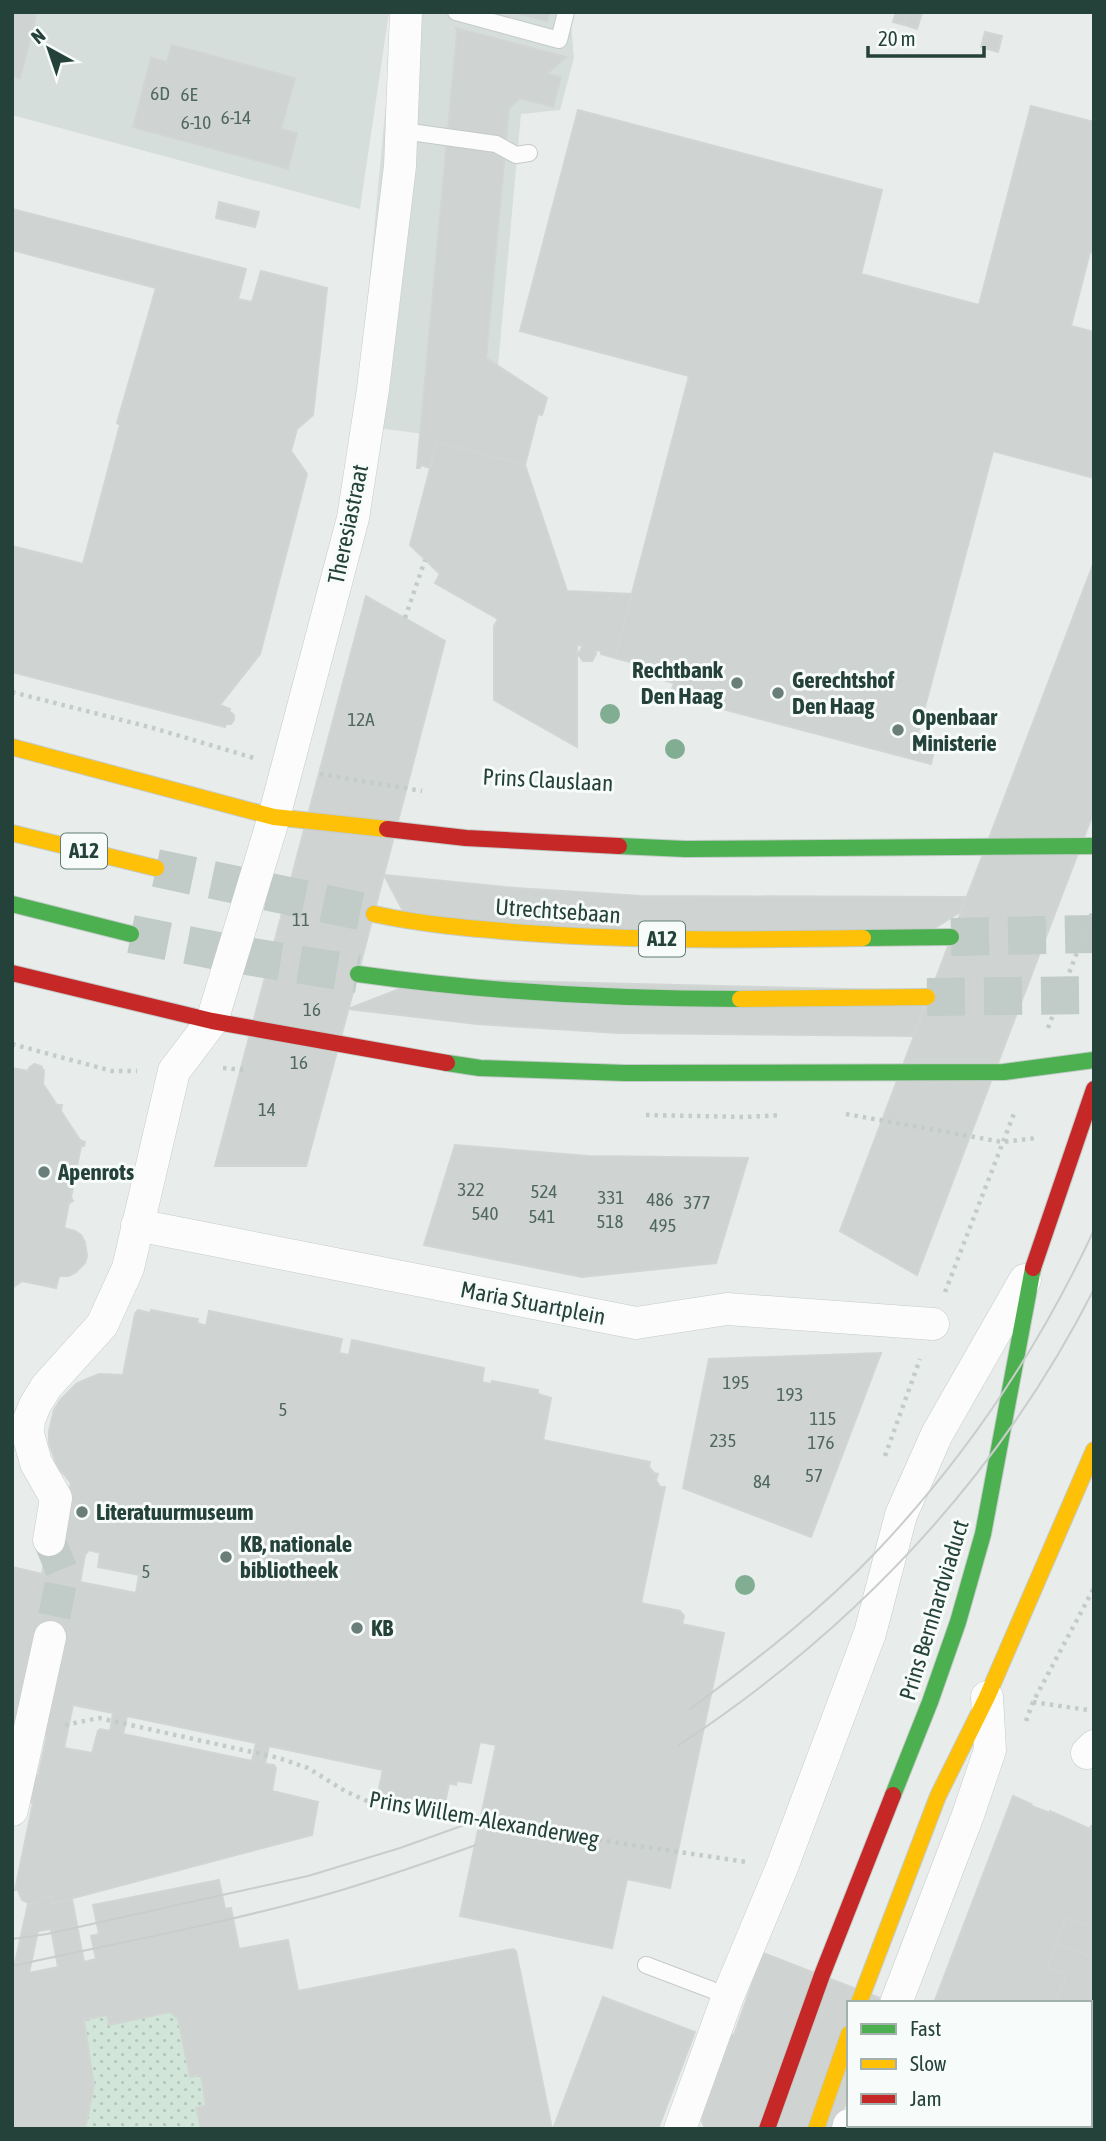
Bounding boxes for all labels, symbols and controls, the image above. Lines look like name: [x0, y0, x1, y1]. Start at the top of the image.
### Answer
north arrow: [14, 14, 84, 84]
scale bar: [868, 14, 984, 58]
text: N: [27, 24, 49, 48]
text: 20 m: [878, 26, 916, 50]
house number: 6D: [150, 82, 170, 104]
house number: 6E: [180, 83, 198, 105]
house number: 6-14: [221, 106, 251, 128]
house number: 6-10: [181, 111, 211, 133]
street label: Theresiastraat: [323, 462, 373, 586]
place label: Rechtbank Den Haag: [632, 657, 724, 709]
place label: Gerechtshof Den Haag: [792, 667, 895, 719]
marker: Rechtbank Den Haag: [729, 675, 745, 691]
marker: Gerechtshof Den Haag: [770, 685, 786, 701]
place label: Openbaar Ministerie: [912, 704, 998, 756]
house number: 12A: [347, 708, 375, 730]
marker: Openbaar Ministerie: [890, 722, 906, 738]
street label: Prins Clauslaan: [482, 764, 614, 796]
road number: A12: [61, 834, 107, 868]
street label: Utrechtsebaan: [494, 894, 622, 928]
house number: 11: [292, 908, 310, 930]
road number: A12: [639, 922, 685, 956]
house number: 16: [303, 998, 321, 1020]
house number: 16: [290, 1051, 308, 1073]
house number: 14: [258, 1098, 276, 1120]
place label: Apenrots: [57, 1159, 134, 1185]
marker: Apenrots: [36, 1164, 52, 1180]
house number: 322: [458, 1178, 484, 1200]
house number: 524: [531, 1180, 557, 1202]
house number: 331: [598, 1186, 624, 1208]
house number: 486: [647, 1188, 673, 1210]
house number: 377: [684, 1191, 710, 1213]
house number: 540: [472, 1202, 498, 1224]
house number: 541: [529, 1205, 555, 1227]
house number: 518: [597, 1210, 623, 1232]
house number: 495: [650, 1214, 676, 1236]
street label: Maria Stuartplein: [458, 1276, 608, 1330]
house number: 195: [723, 1371, 749, 1393]
house number: 193: [777, 1383, 803, 1405]
house number: 5: [279, 1398, 287, 1420]
house number: 115: [810, 1407, 836, 1429]
house number: 235: [710, 1429, 736, 1451]
house number: 176: [808, 1431, 834, 1453]
house number: 57: [805, 1464, 823, 1486]
house number: 84: [753, 1470, 771, 1492]
place label: Literatuurmuseum: [96, 1499, 254, 1525]
marker: Literatuurmuseum: [74, 1504, 90, 1520]
street label: Prins Bernhardviaduct: [894, 1517, 974, 1703]
place label: KB, nationale bibliotheek: [240, 1531, 352, 1583]
marker: KB, nationale bibliotheek: [218, 1549, 234, 1565]
house number: 5: [142, 1560, 150, 1582]
place label: KB: [371, 1615, 393, 1641]
marker: KB: [349, 1620, 365, 1636]
street label: Prins Willem-Alexanderweg: [367, 1786, 601, 1852]
legend: [847, 2001, 1092, 2127]
text: Fast: [910, 2016, 941, 2040]
text: Slow: [910, 2051, 947, 2075]
text: Jam: [910, 2086, 942, 2110]

